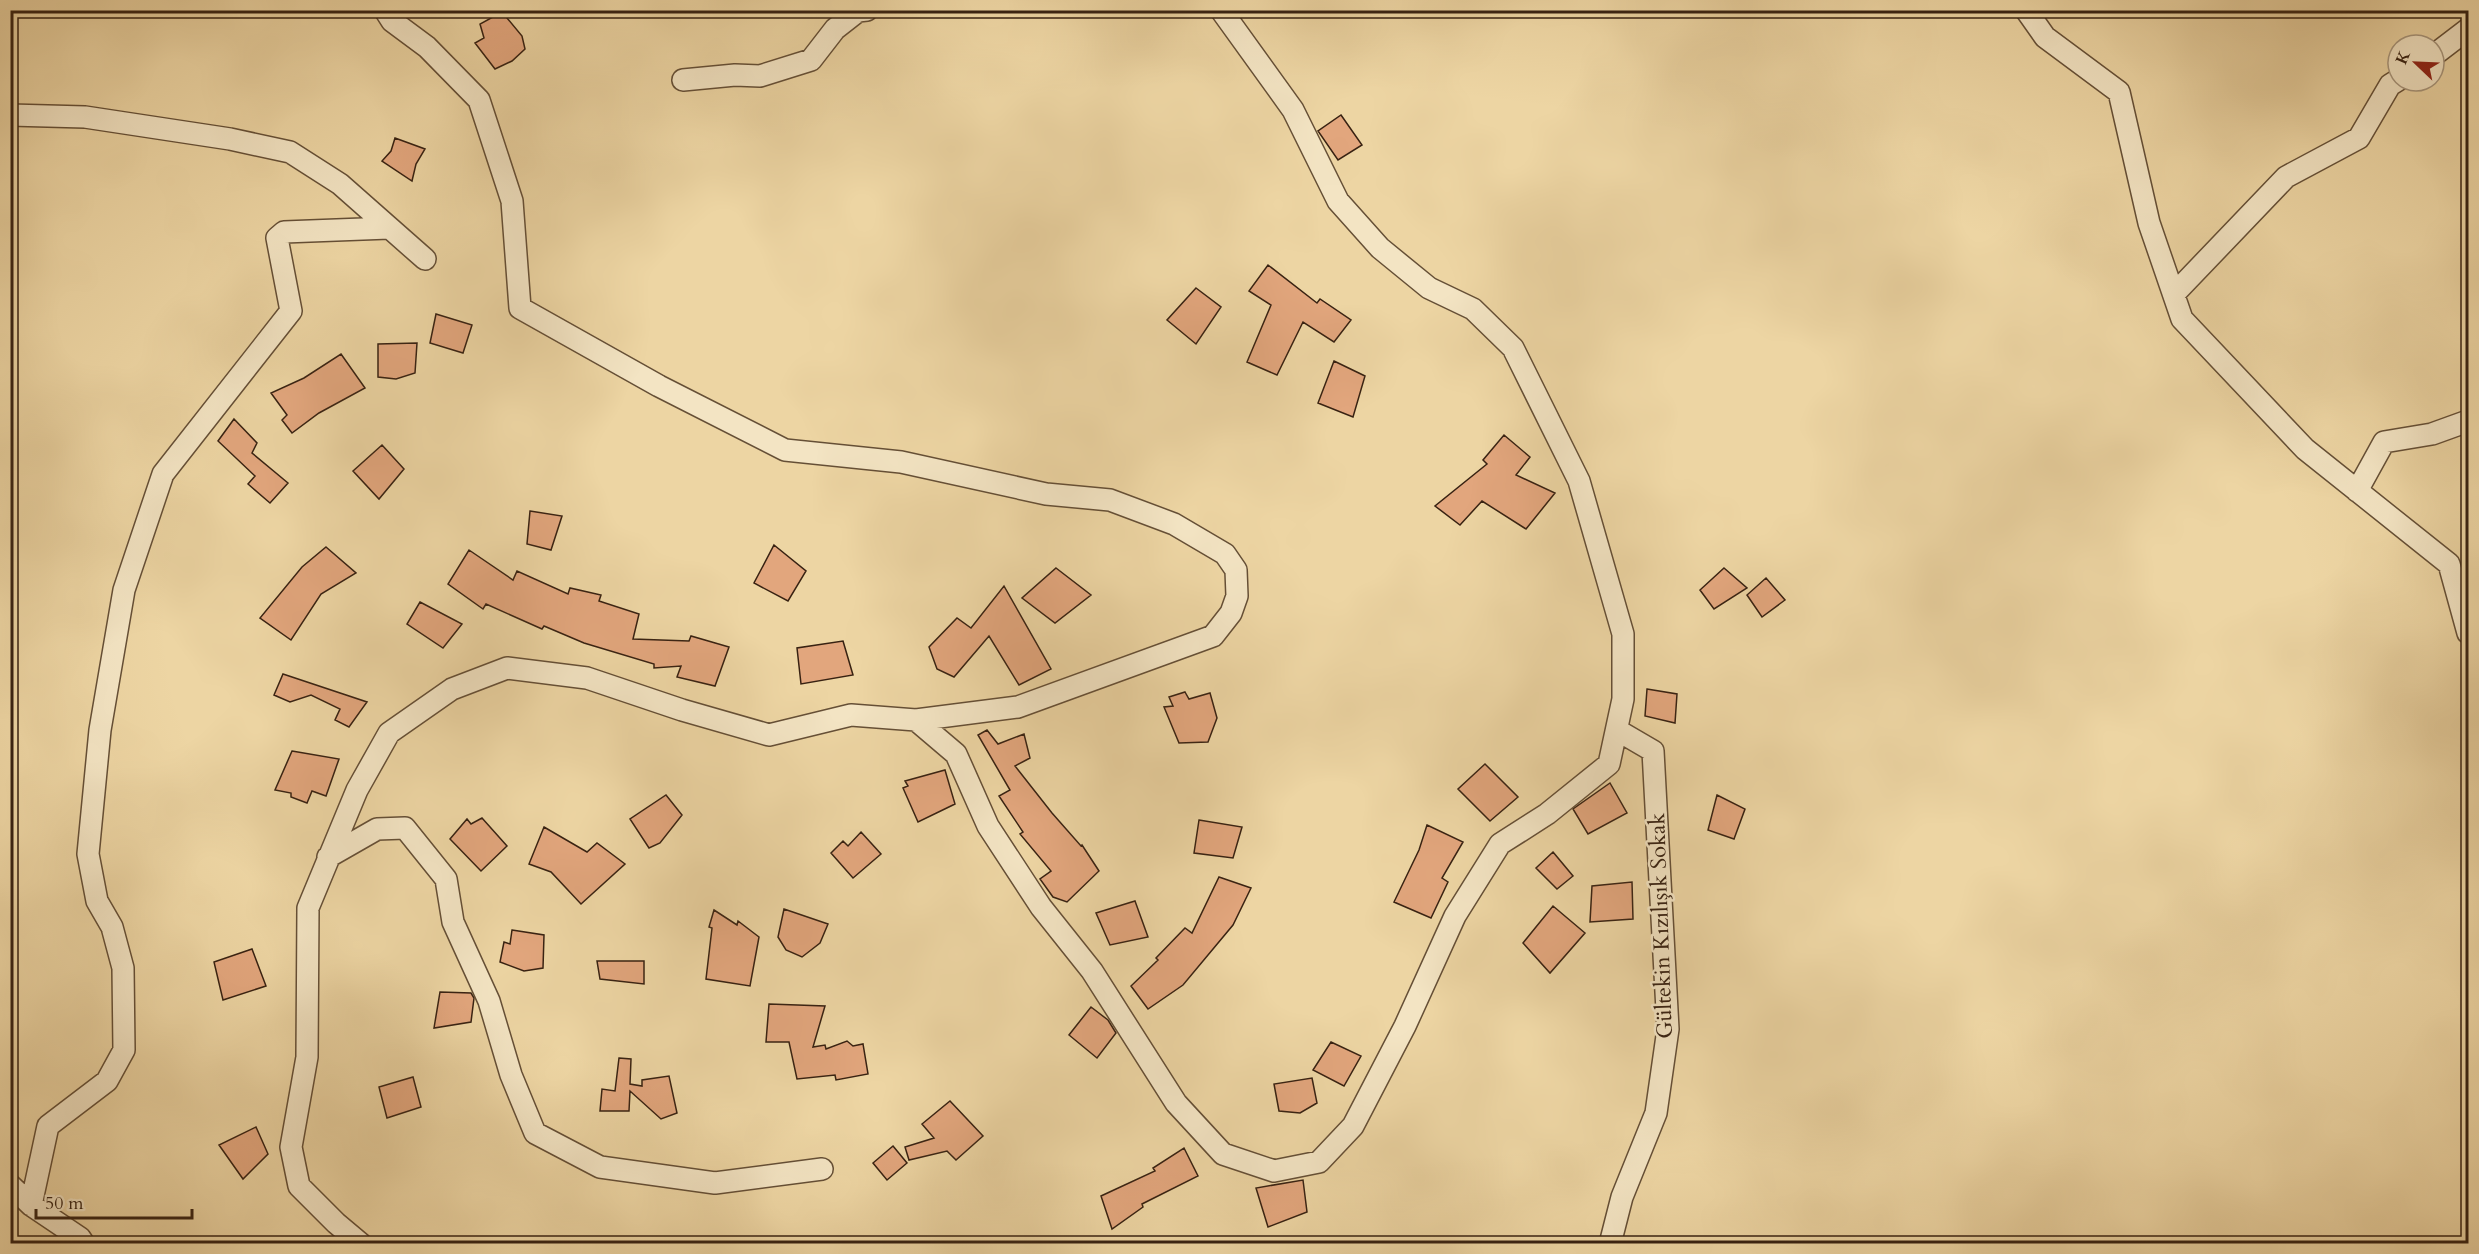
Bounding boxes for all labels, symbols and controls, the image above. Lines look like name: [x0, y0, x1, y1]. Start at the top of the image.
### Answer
north arrow: [2386, 33, 2446, 93]
text: K: [2390, 47, 2416, 68]
street label: Gültekin Kızılışık Sokak: [1642, 812, 1680, 1039]
scale bar: [36, 1182, 192, 1220]
text: 50 m: [45, 1191, 84, 1216]

